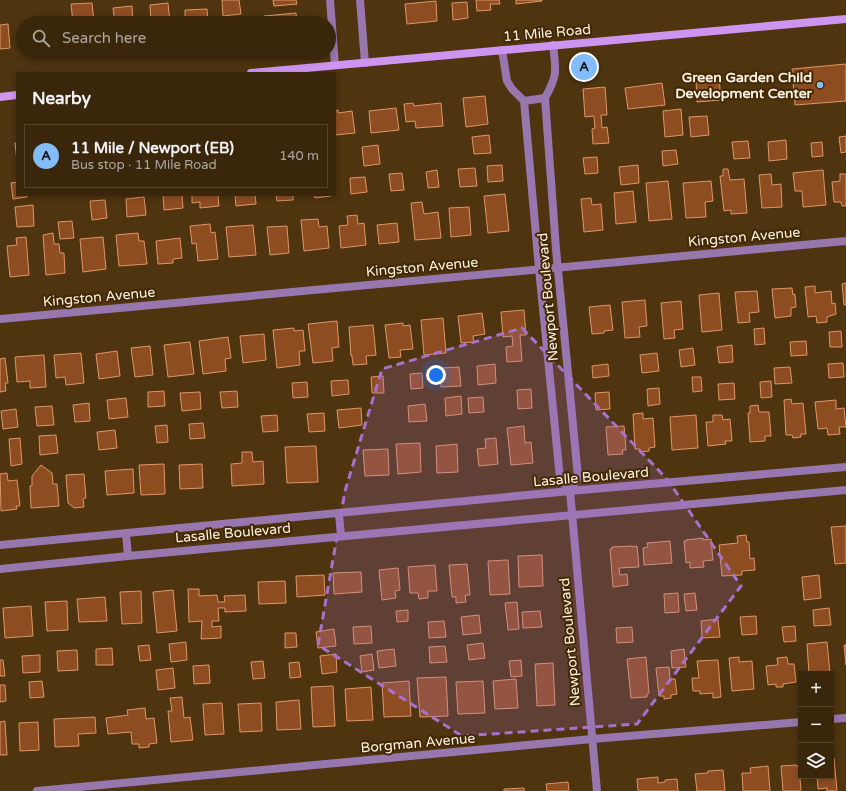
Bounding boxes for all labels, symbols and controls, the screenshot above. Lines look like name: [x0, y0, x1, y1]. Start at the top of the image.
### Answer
search box: [16, 16, 336, 60]
street label: 11 Mile Road: [502, 21, 592, 45]
icon: search: [30, 27, 52, 49]
text: Search here: [62, 29, 146, 47]
pin: A: [571, 52, 597, 82]
place label: Green Garden Child Development Center: [675, 69, 813, 102]
marker: Green Garden Child Development Center: [815, 80, 825, 90]
text: Nearby: [32, 88, 91, 109]
text: 11 Mile / Newport (EB): [71, 139, 234, 157]
text: A: [41, 148, 51, 164]
text: 140 m: [279, 148, 319, 164]
text: Bus stop · 11 Mile Road: [71, 157, 217, 173]
street label: Kingston Avenue: [687, 224, 801, 250]
street label: Newport Boulevard: [534, 232, 562, 362]
street label: Kingston Avenue: [365, 254, 479, 280]
street label: Kingston Avenue: [42, 284, 156, 310]
your location: [426, 365, 446, 385]
street label: Lasalle Boulevard: [532, 463, 650, 491]
street label: Lasalle Boulevard: [174, 519, 292, 547]
street label: Newport Boulevard: [556, 577, 584, 707]
map controls: [798, 671, 834, 779]
button: +: [798, 671, 834, 707]
button: −: [798, 707, 834, 743]
street label: Borgman Avenue: [360, 730, 476, 756]
button: layers: [798, 743, 834, 779]

